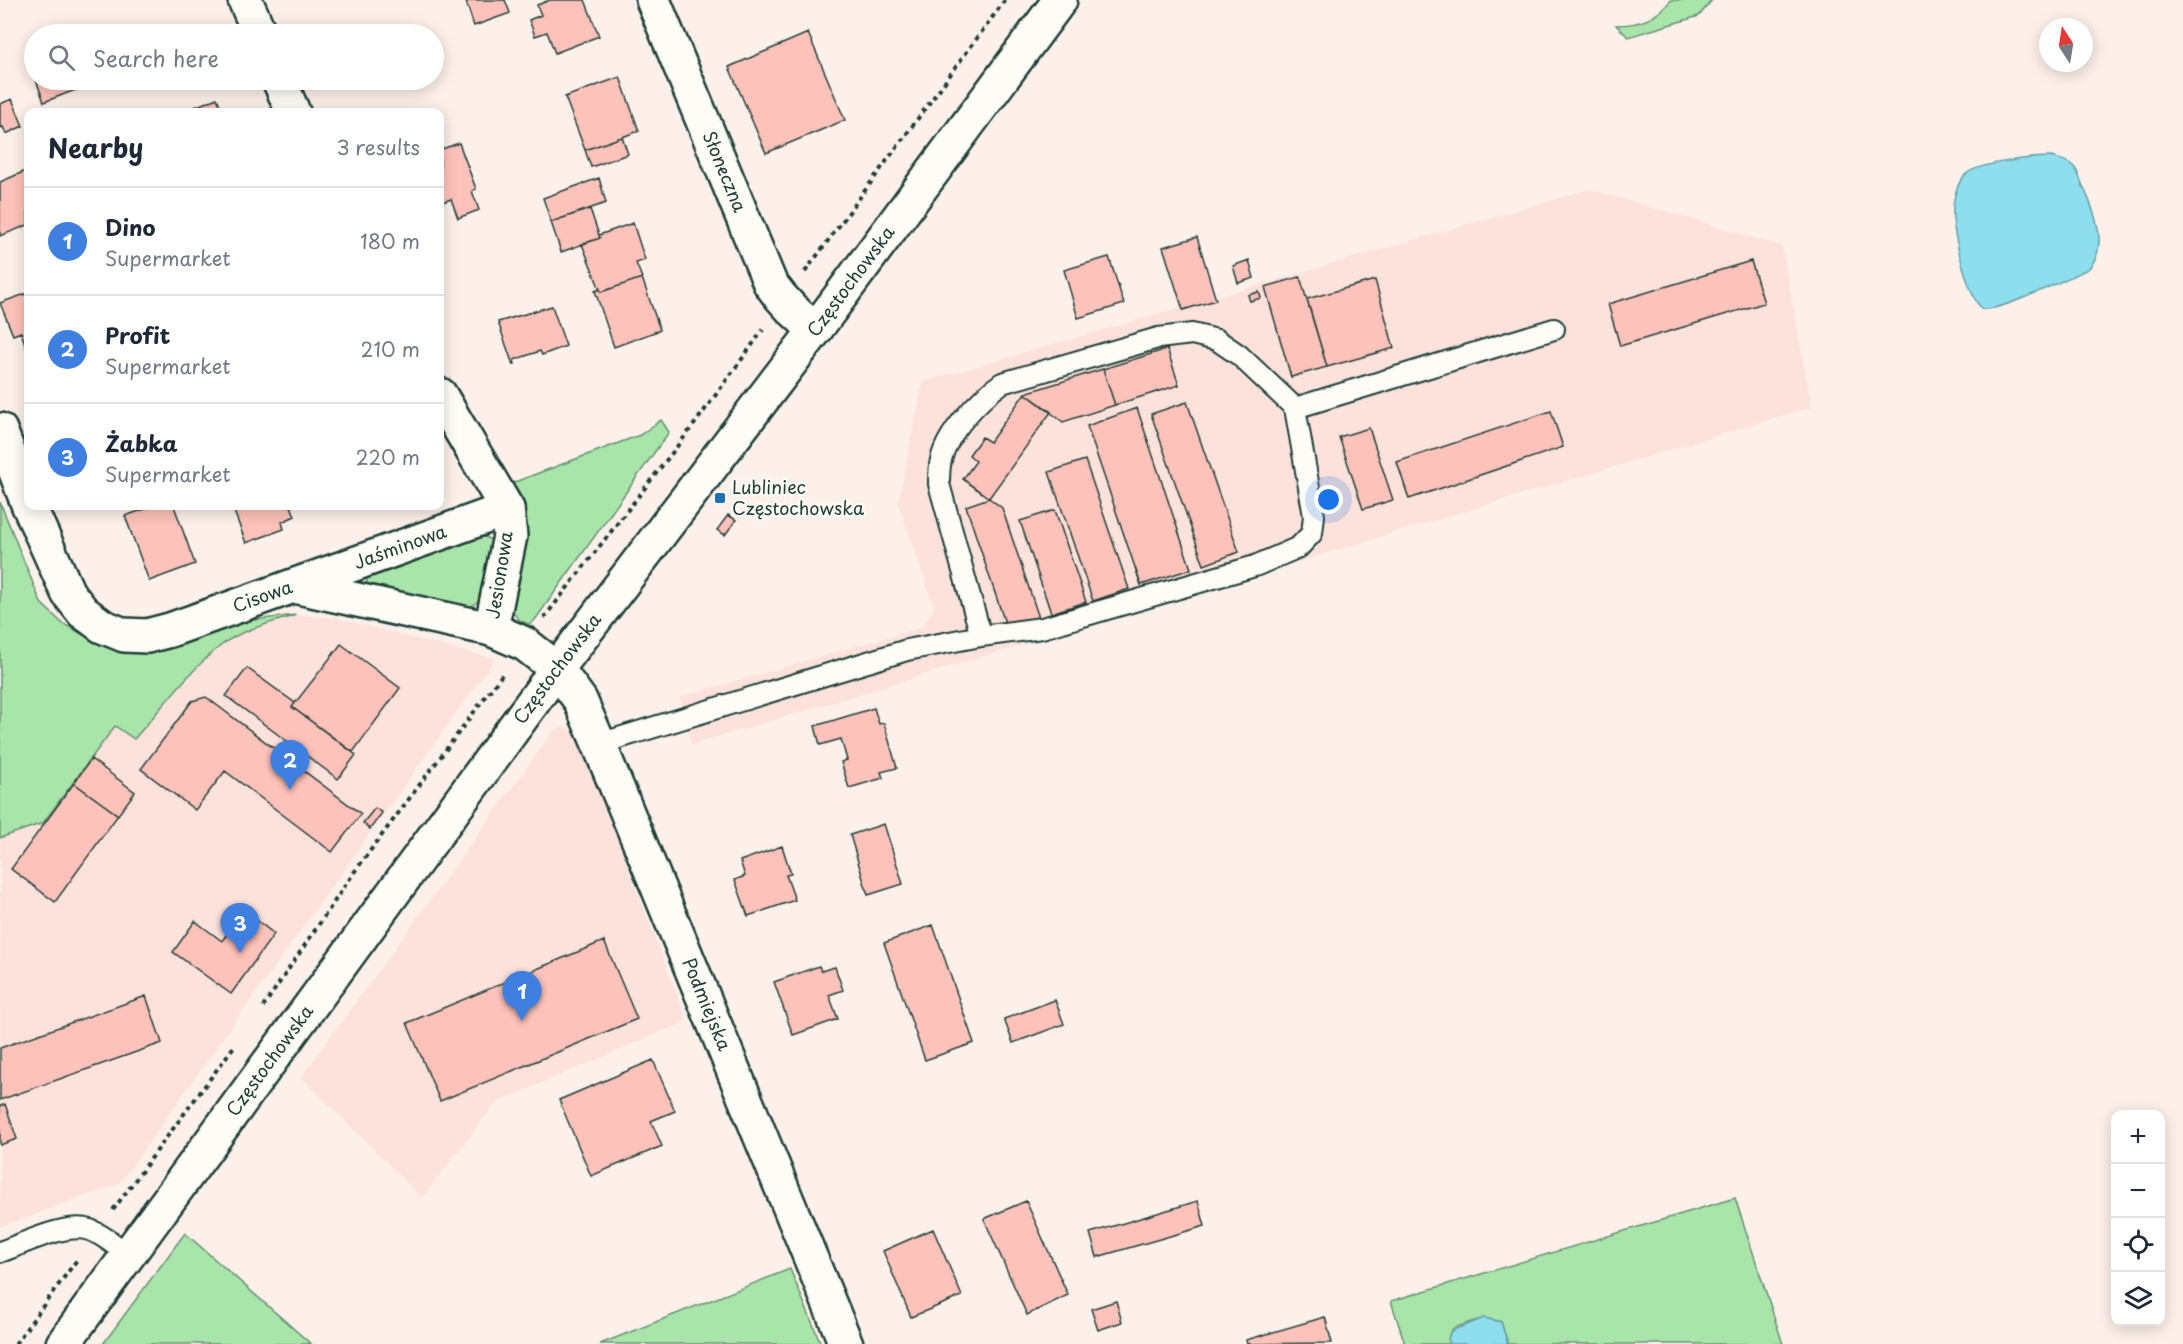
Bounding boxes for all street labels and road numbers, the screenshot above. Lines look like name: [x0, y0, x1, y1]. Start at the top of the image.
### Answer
street label: Słoneczna: [697, 127, 755, 217]
street label: Częstochowska: [800, 219, 901, 342]
street label: Jaśminowa: [350, 517, 451, 575]
street label: Jesionowa: [478, 528, 519, 620]
street label: Cisowa: [228, 572, 297, 619]
street label: Częstochowska: [506, 606, 607, 729]
street label: Podmiejska: [676, 953, 739, 1055]
street label: Częstochowska: [219, 998, 320, 1121]

